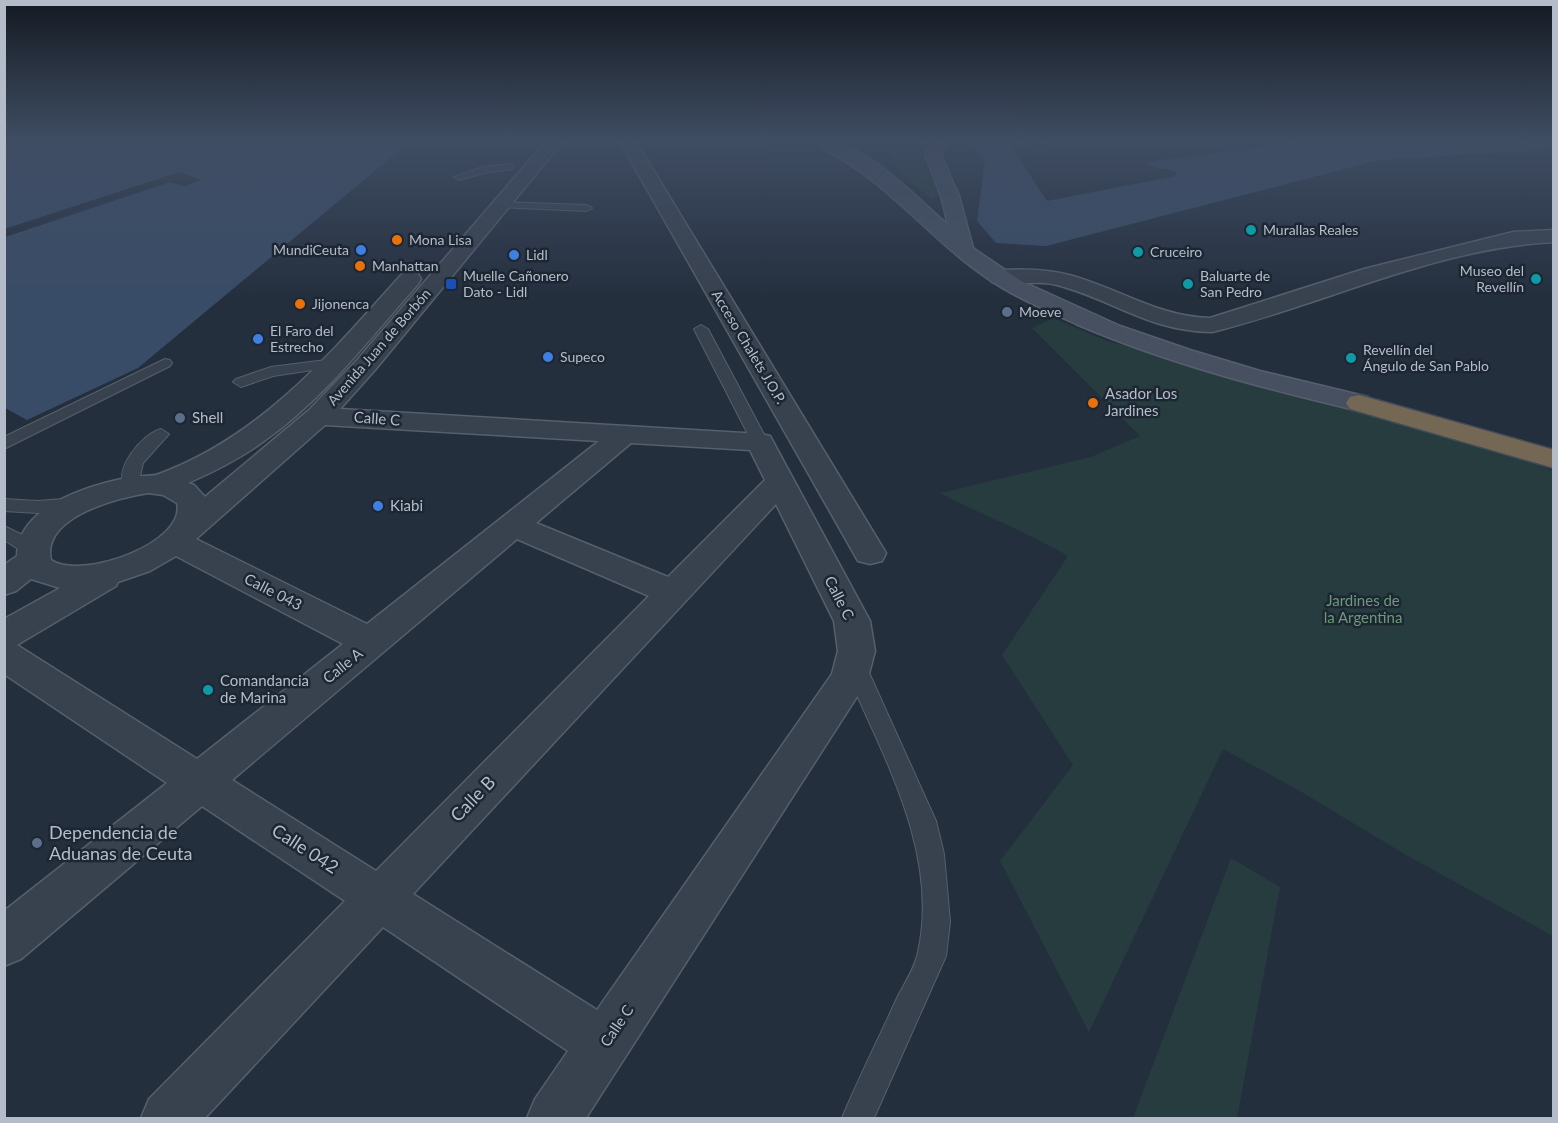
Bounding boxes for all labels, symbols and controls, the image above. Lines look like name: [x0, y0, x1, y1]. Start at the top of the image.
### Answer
place label: Murallas Reales: [1263, 221, 1358, 238]
marker: Murallas Reales: [1244, 223, 1258, 237]
place label: Mona Lisa: [409, 231, 472, 248]
marker: Mona Lisa: [390, 233, 404, 247]
place label: MundiCeuta: [273, 241, 349, 258]
marker: MundiCeuta: [354, 243, 368, 257]
place label: Cruceiro: [1150, 243, 1202, 260]
marker: Cruceiro: [1131, 245, 1145, 259]
place label: Lidl: [526, 246, 548, 263]
marker: Lidl: [507, 248, 521, 262]
place label: Manhattan: [372, 257, 439, 274]
marker: Manhattan: [353, 259, 367, 273]
place label: Museo del Revellín: [1460, 262, 1524, 295]
place label: Muelle Cañonero Dato - Lidl: [463, 267, 569, 300]
place label: Baluarte de San Pedro: [1200, 267, 1270, 300]
marker: Museo del Revellín: [1529, 272, 1543, 286]
marker: Muelle Cañonero Dato - Lidl: [444, 277, 458, 291]
marker: Baluarte de San Pedro: [1181, 277, 1195, 291]
street label: Avenida Juan de Borbón: [323, 285, 434, 408]
street label: Acceso Chalets J.O.P.: [709, 287, 790, 407]
place label: Jijonenca: [312, 295, 369, 312]
marker: Jijonenca: [293, 297, 307, 311]
place label: Moeve: [1019, 303, 1061, 320]
marker: Moeve: [1000, 305, 1014, 319]
place label: El Faro del Estrecho: [270, 322, 334, 355]
marker: El Faro del Estrecho: [251, 332, 265, 346]
place label: Revellín del Ángulo de San Pablo: [1363, 341, 1489, 374]
place label: Supeco: [560, 348, 605, 365]
marker: Supeco: [541, 350, 555, 364]
marker: Revellín del Ángulo de San Pablo: [1344, 351, 1358, 365]
place label: Asador Los Jardines: [1105, 384, 1177, 419]
marker: Asador Los Jardines: [1086, 396, 1100, 410]
street label: Calle C: [353, 407, 401, 429]
place label: Shell: [192, 408, 223, 426]
marker: Shell: [173, 411, 187, 425]
place label: Kiabi: [390, 496, 423, 514]
marker: Kiabi: [371, 499, 385, 513]
street label: Calle 043: [242, 569, 305, 613]
street label: Calle C: [821, 573, 858, 622]
park label: Jardines de la Argentina: [1324, 591, 1402, 626]
street label: Calle A: [319, 643, 367, 687]
place label: Comandancia de Marina: [220, 671, 309, 706]
marker: Comandancia de Marina: [201, 683, 215, 697]
street label: Calle B: [445, 771, 499, 826]
street label: Calle 042: [268, 819, 343, 878]
place label: Dependencia de Aduanas de Ceuta: [49, 821, 192, 864]
marker: Dependencia de Aduanas de Ceuta: [30, 836, 44, 850]
street label: Calle C: [596, 1001, 637, 1050]

